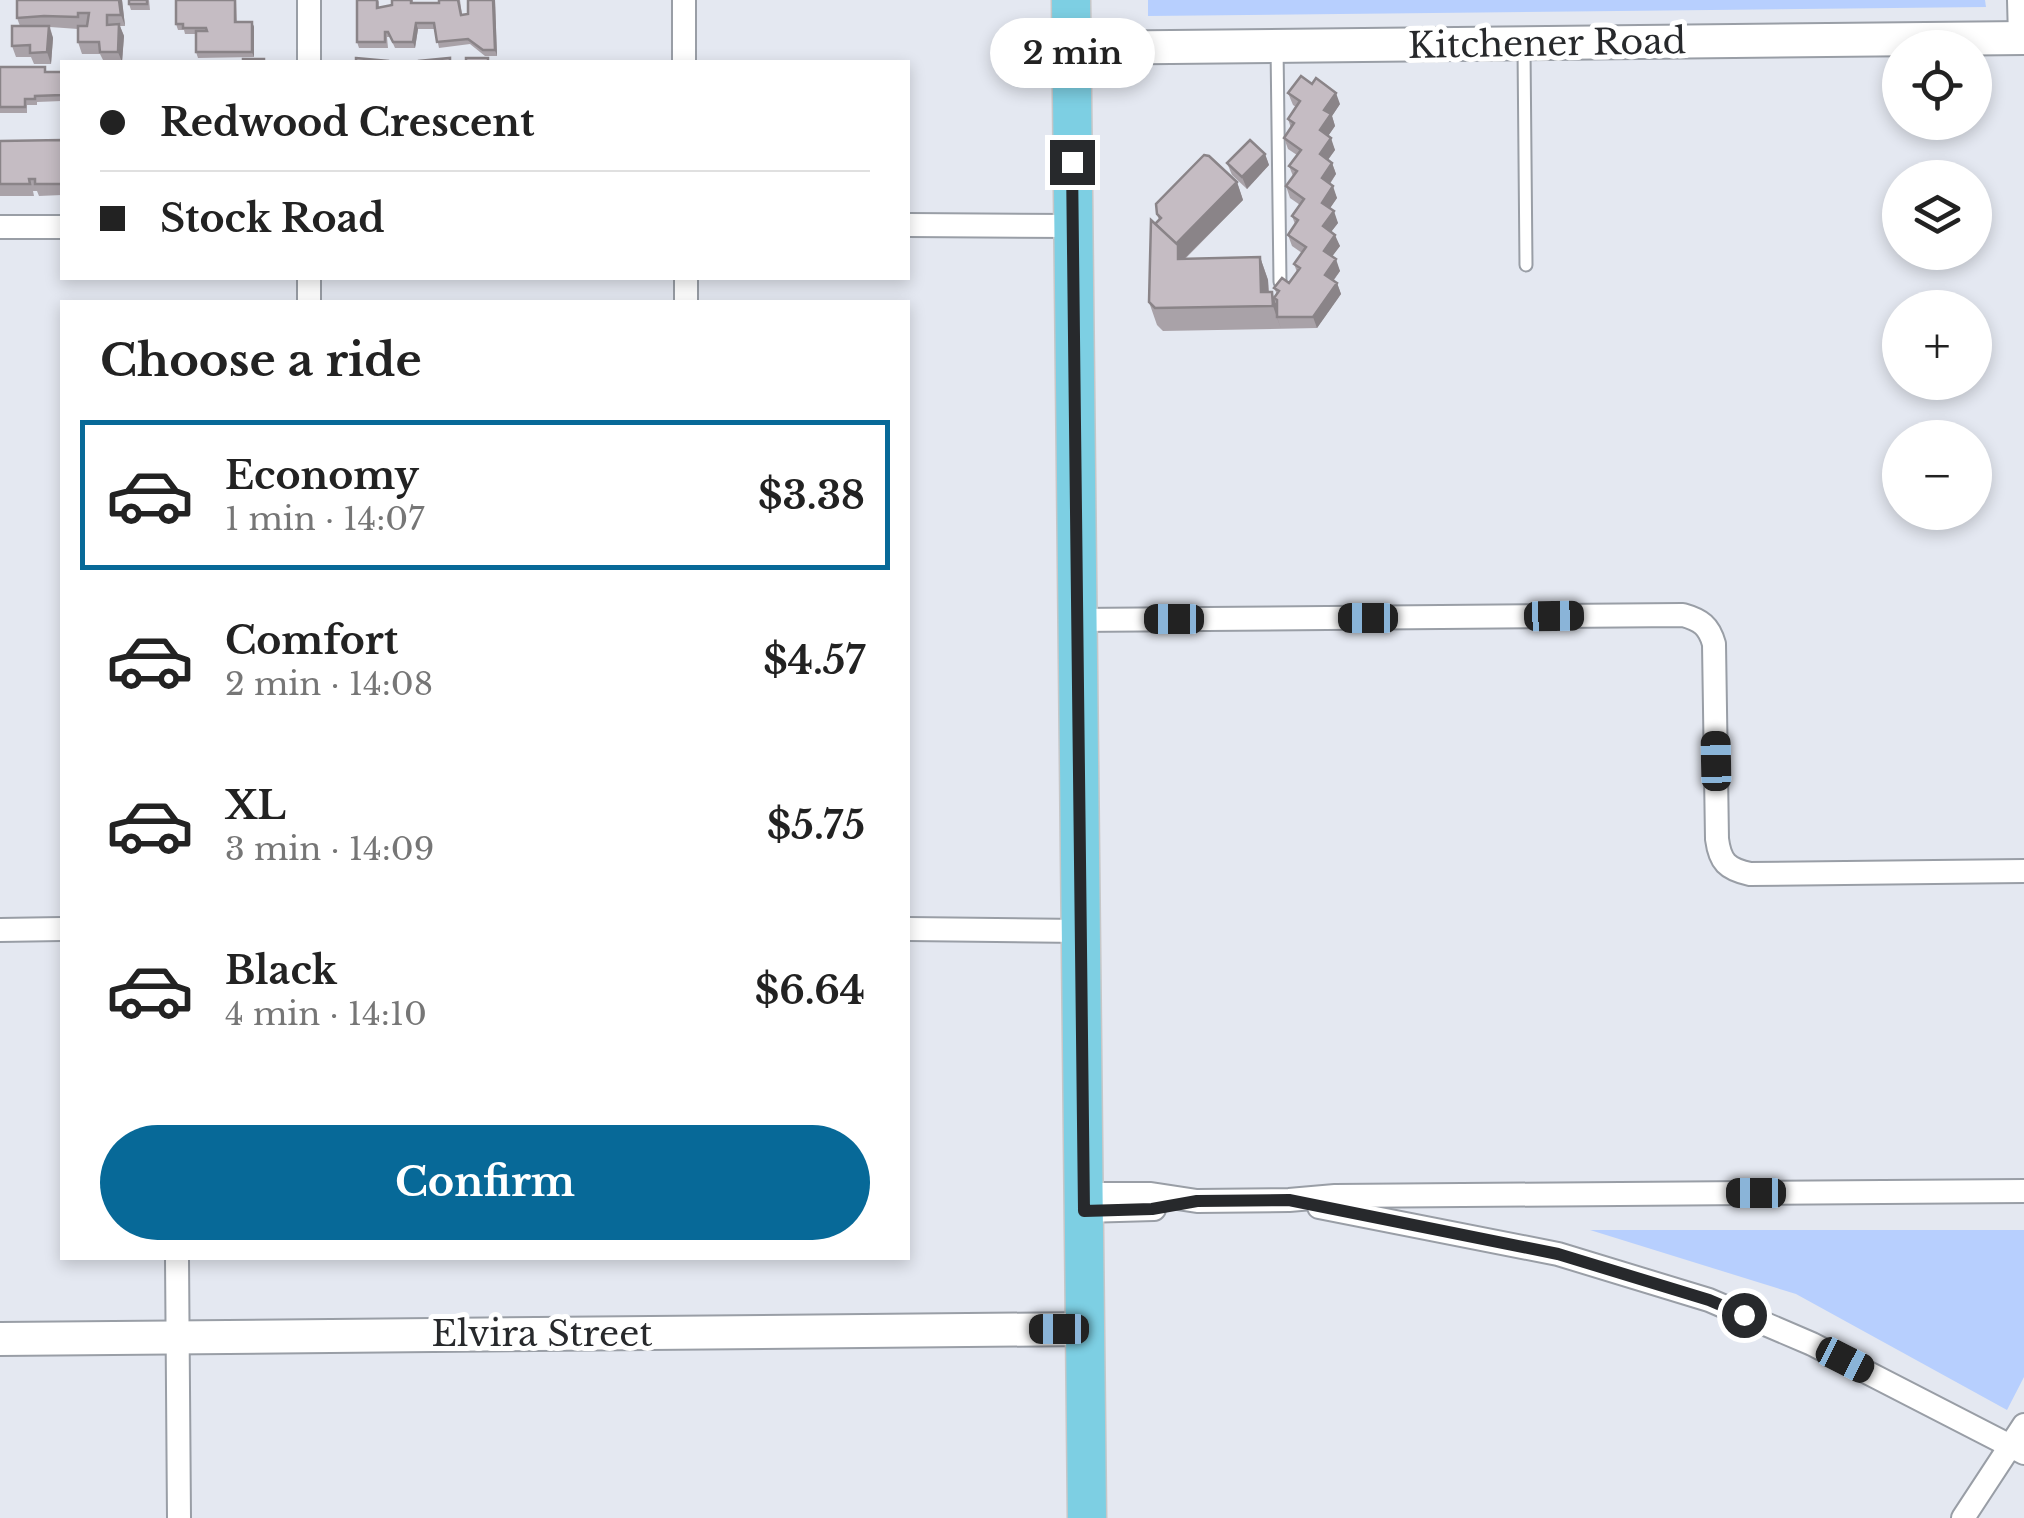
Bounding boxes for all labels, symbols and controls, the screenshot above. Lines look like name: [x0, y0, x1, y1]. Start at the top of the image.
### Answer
callout: 2 min: [990, 17, 1154, 87]
street label: Kitchener Road: [1407, 19, 1687, 67]
map controls: [1882, 30, 1992, 530]
button: locate: [1882, 30, 1992, 140]
text: 2 min: [1023, 33, 1122, 73]
text: Redwood Crescent: [160, 99, 535, 146]
route end: [1050, 140, 1095, 185]
button: layers: [1882, 160, 1992, 270]
text: Stock Road: [160, 195, 385, 242]
button: +: [1882, 290, 1992, 400]
text: Choose a ride: [100, 332, 422, 388]
button: −: [1882, 420, 1992, 530]
icon: car: [105, 450, 195, 540]
text: Economy: [225, 452, 419, 499]
text: $3.38: [758, 472, 865, 519]
text: 1 min · 14:07: [225, 499, 424, 539]
car: [1524, 600, 1584, 632]
car: [1338, 603, 1398, 633]
car: [1144, 604, 1204, 634]
icon: car: [105, 615, 195, 705]
text: Comfort: [225, 617, 398, 664]
text: $4.57: [763, 637, 865, 684]
text: 2 min · 14:08: [225, 664, 433, 704]
car: [1700, 731, 1732, 791]
icon: car: [105, 780, 195, 870]
text: XL: [225, 782, 286, 829]
text: $5.75: [767, 802, 865, 849]
text: 3 min · 14:09: [225, 829, 434, 869]
icon: car: [105, 945, 195, 1035]
text: Black: [225, 947, 337, 994]
text: $6.64: [755, 967, 865, 1014]
text: 4 min · 14:10: [225, 994, 427, 1034]
button: Confirm: [100, 1125, 870, 1240]
car: [1726, 1178, 1786, 1208]
route start: [1722, 1293, 1767, 1338]
street label: Elvira Street: [432, 1312, 652, 1355]
car: [1029, 1314, 1089, 1344]
car: [1811, 1333, 1879, 1387]

